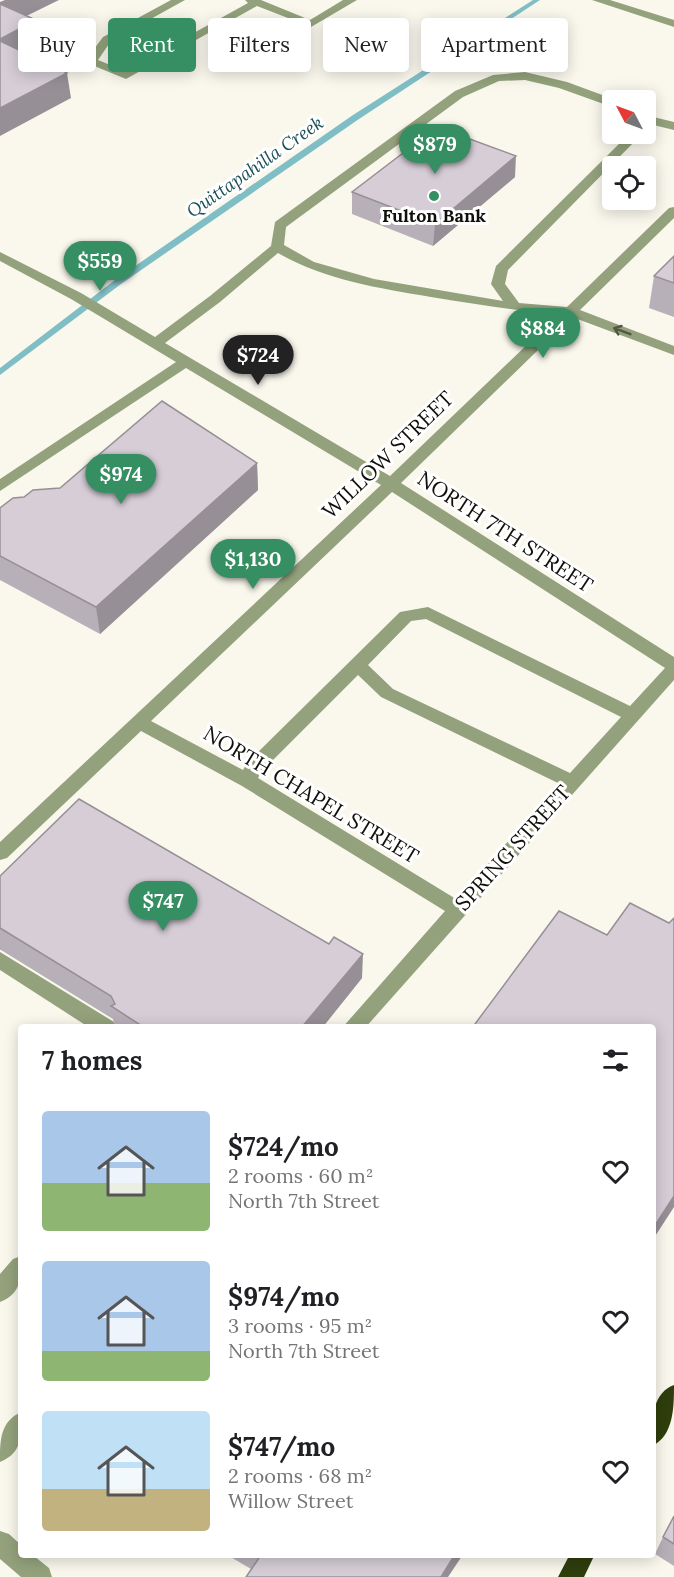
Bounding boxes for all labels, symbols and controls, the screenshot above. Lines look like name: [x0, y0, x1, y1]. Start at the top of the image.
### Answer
chip: Buy: [18, 18, 96, 72]
chip: Rent: [108, 18, 196, 72]
chip: Filters: [208, 18, 311, 72]
chip: New: [323, 18, 409, 72]
chip: Apartment: [421, 18, 568, 72]
north arrow: [602, 90, 656, 144]
map controls: [602, 90, 656, 210]
water label: Quittapahilla Creek: [182, 111, 328, 222]
pin: $879: [399, 124, 471, 175]
text: $879: [413, 131, 457, 156]
button: locate: [602, 156, 656, 210]
marker: Fulton Bank: [427, 189, 441, 203]
place label: Fulton Bank: [382, 204, 486, 227]
pin: $559: [64, 241, 136, 292]
text: $559: [78, 248, 122, 273]
pin: $884: [507, 308, 579, 359]
text: $884: [520, 315, 566, 340]
one-way arrow: [613, 325, 632, 336]
pin: $724: [222, 335, 294, 386]
text: $724: [237, 342, 279, 367]
street label: WILLOW STREET: [316, 385, 459, 524]
pin: $974: [85, 454, 157, 505]
text: $974: [99, 461, 143, 486]
street label: NORTH 7TH STREET: [412, 465, 598, 598]
pin: $1,130: [204, 539, 302, 590]
text: $1,130: [225, 546, 281, 571]
street label: NORTH CHAPEL STREET: [199, 720, 424, 870]
street label: SPRING STREET: [449, 779, 576, 916]
pin: $747: [127, 881, 199, 932]
text: $747: [142, 888, 184, 913]
text: 7 homes: [42, 1044, 142, 1077]
icon: filters: [599, 1044, 632, 1077]
text: $724/mo: [228, 1130, 339, 1163]
icon: home: [90, 1135, 162, 1207]
icon: heart: [599, 1155, 632, 1188]
text: 2 rooms · 60 m²: [228, 1163, 373, 1188]
text: North 7th Street: [228, 1188, 379, 1213]
text: $974/mo: [228, 1280, 339, 1313]
icon: home: [90, 1285, 162, 1357]
icon: heart: [599, 1305, 632, 1338]
text: 3 rooms · 95 m²: [228, 1313, 372, 1338]
text: North 7th Street: [228, 1338, 379, 1363]
text: $747/mo: [228, 1430, 335, 1463]
icon: home: [90, 1435, 162, 1507]
icon: heart: [599, 1455, 632, 1488]
text: 2 rooms · 68 m²: [228, 1463, 372, 1488]
text: Willow Street: [228, 1488, 354, 1513]

